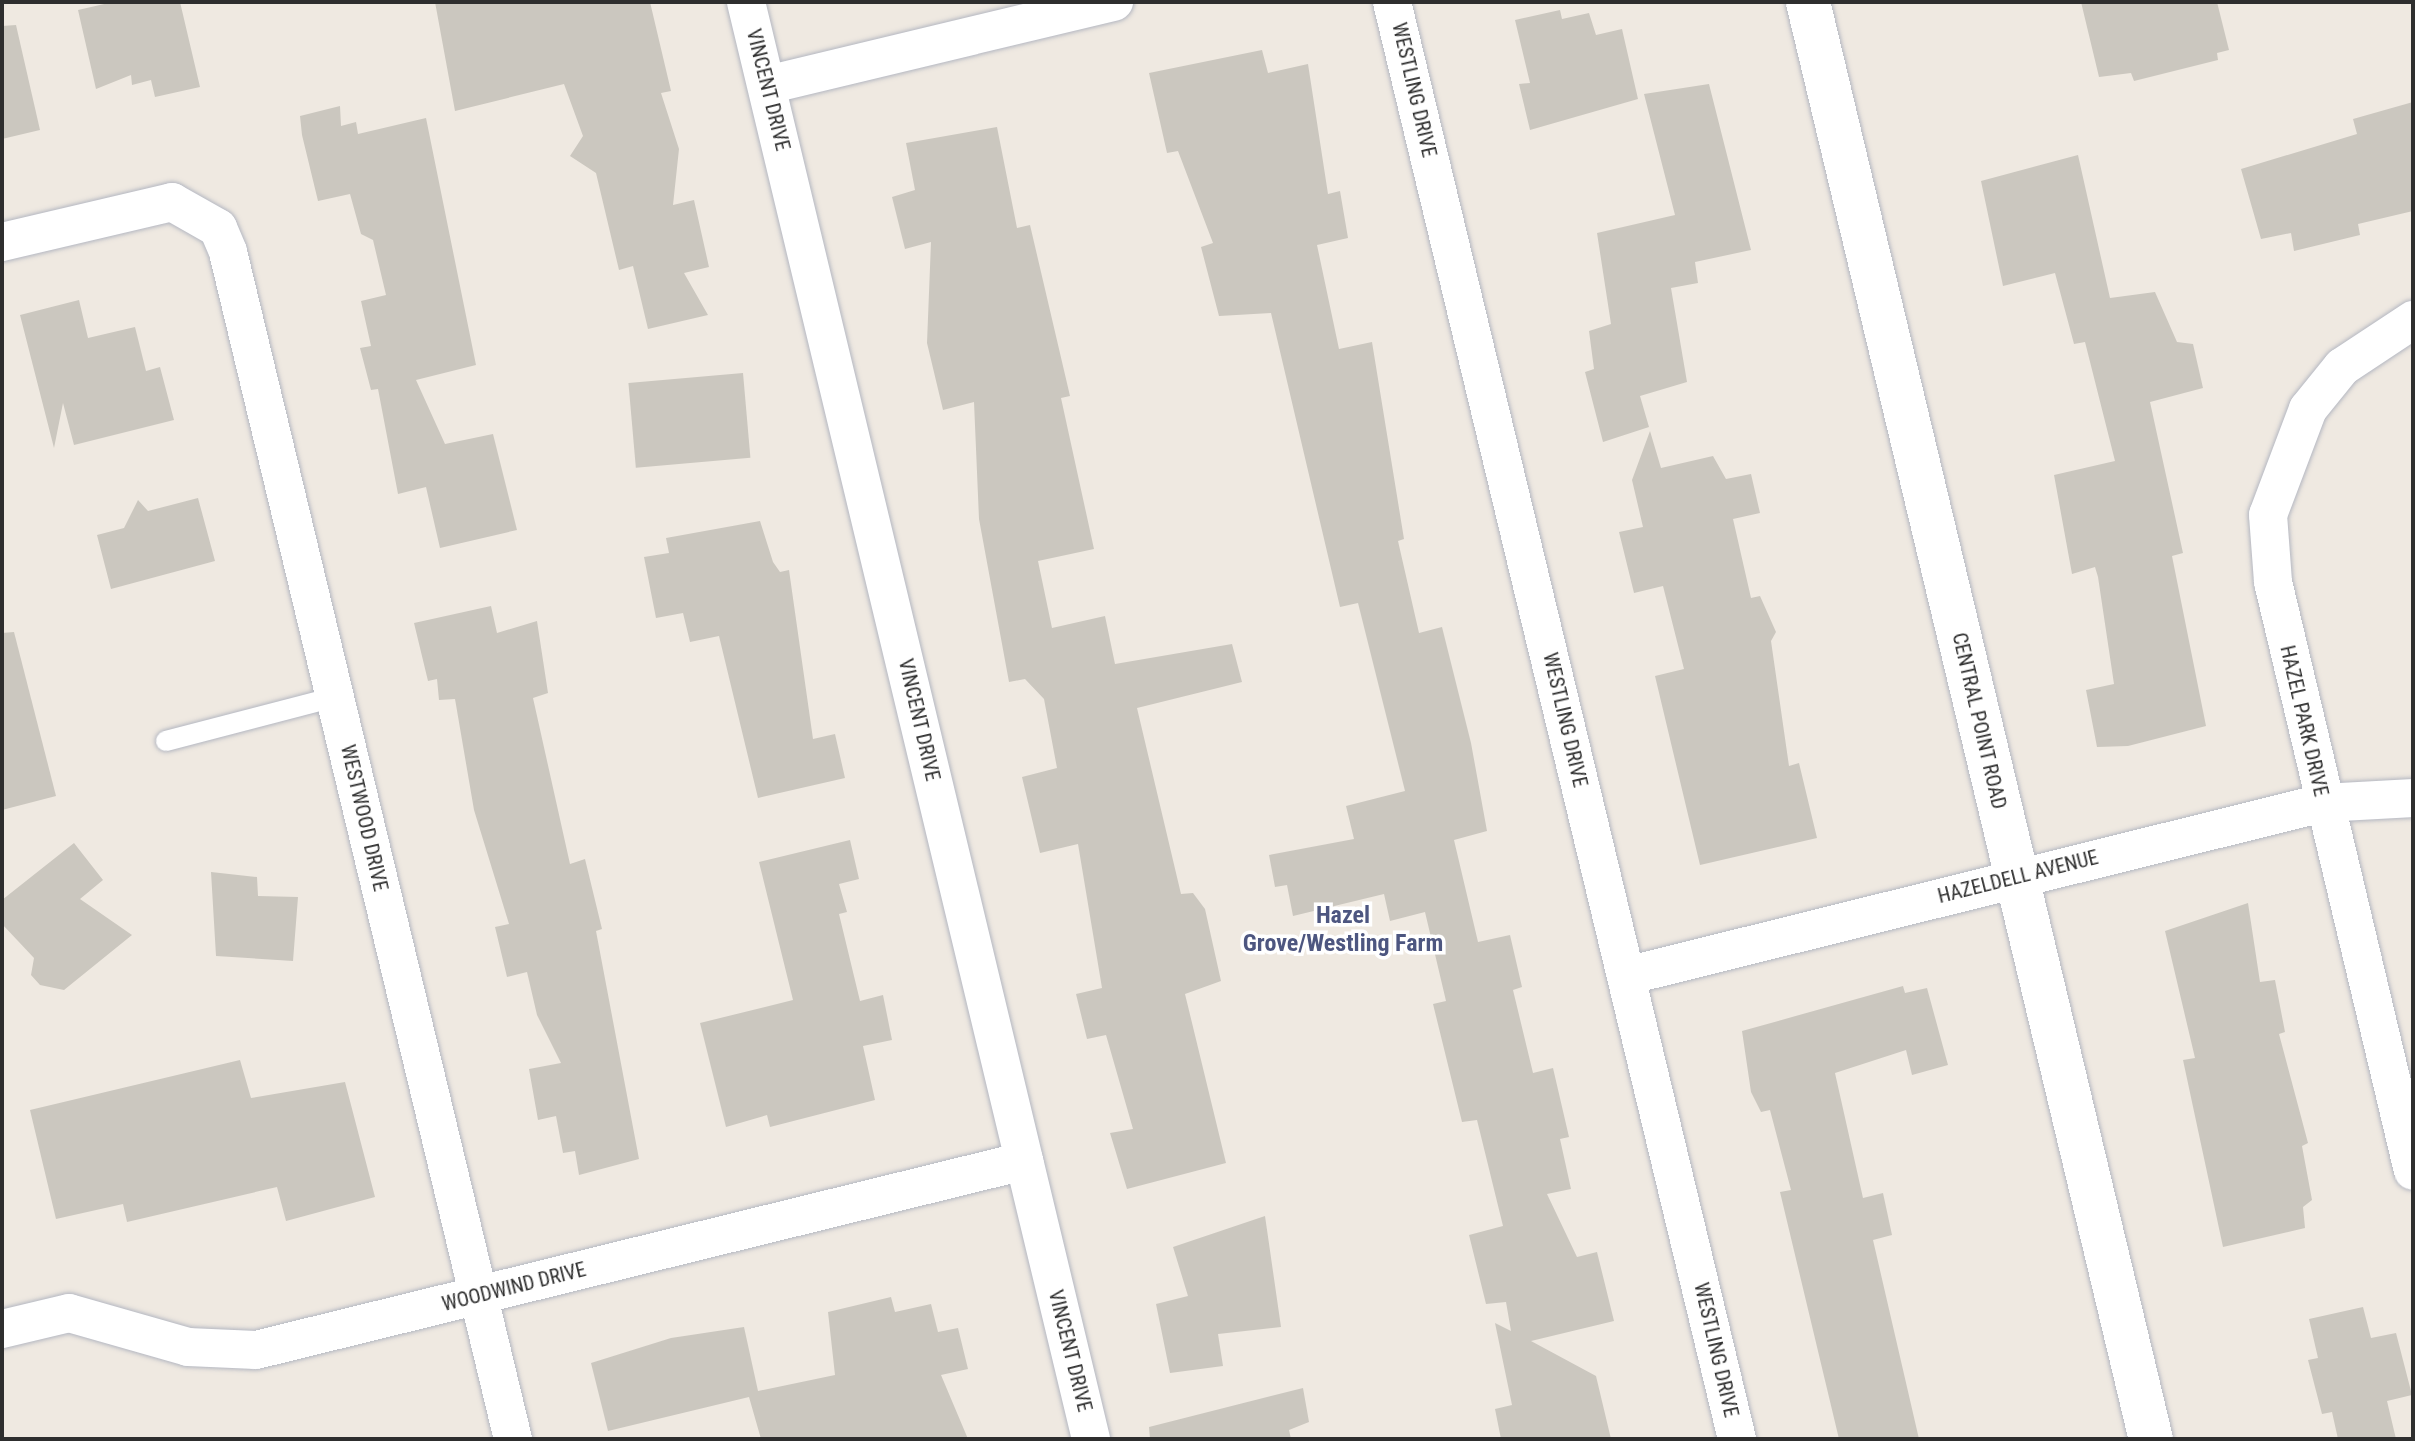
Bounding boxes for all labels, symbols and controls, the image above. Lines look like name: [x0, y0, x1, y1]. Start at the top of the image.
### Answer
street label: WESTLING DRIVE: [1387, 20, 1441, 160]
street label: VINCENT DRIVE: [741, 26, 795, 154]
street label: CENTRAL POINT ROAD: [1947, 630, 2011, 812]
street label: HAZEL PARK DRIVE: [2275, 643, 2333, 799]
street label: WESTLING DRIVE: [1538, 650, 1592, 790]
street label: VINCENT DRIVE: [893, 656, 945, 784]
street label: WESTWOOD DRIVE: [335, 742, 393, 894]
street label: HAZELDELL AVENUE: [1935, 845, 2101, 909]
district label: Hazel Grove/Westling Farm: [1243, 902, 1443, 958]
street label: WOODWIND DRIVE: [440, 1258, 588, 1316]
street label: WESTLING DRIVE: [1689, 1280, 1743, 1420]
street label: VINCENT DRIVE: [1043, 1287, 1097, 1415]

